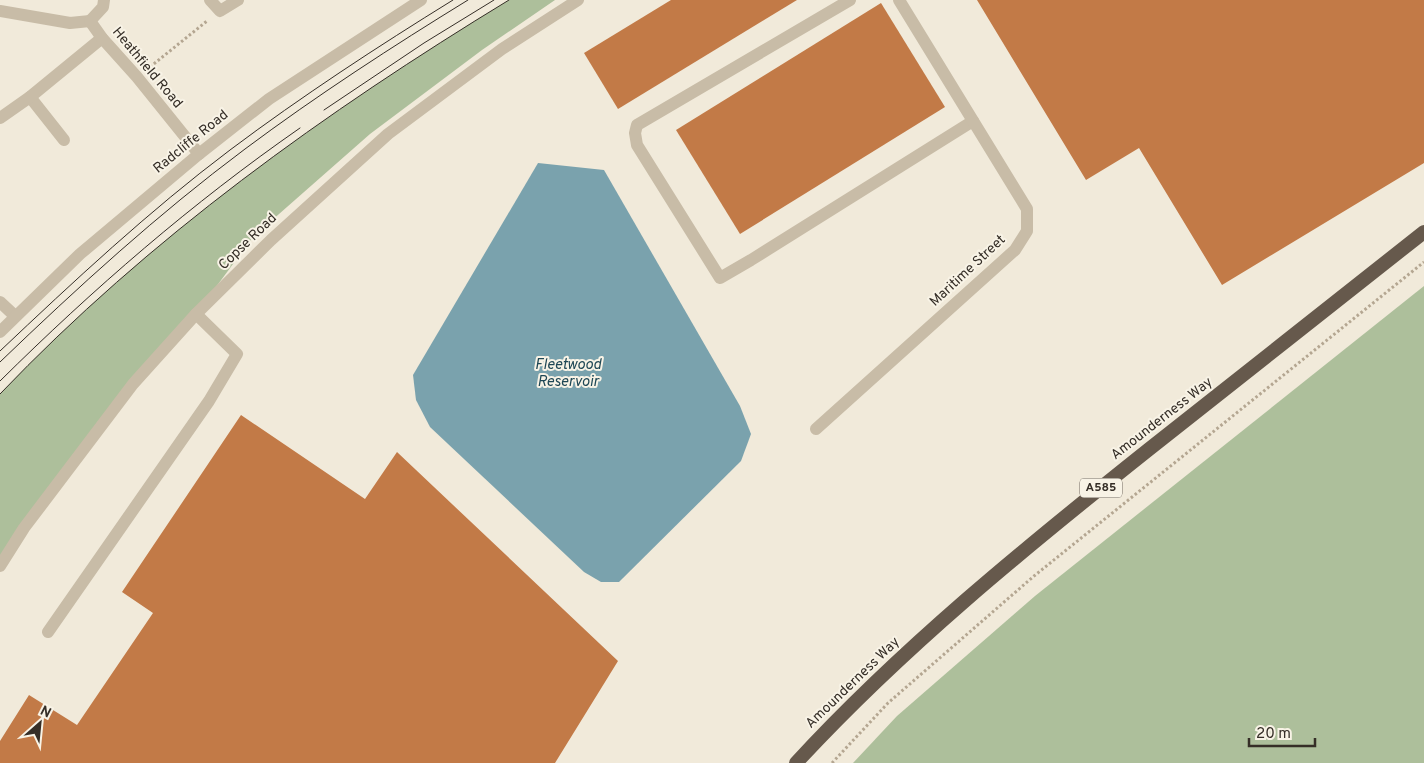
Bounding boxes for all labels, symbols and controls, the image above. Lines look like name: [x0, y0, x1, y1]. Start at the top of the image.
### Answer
street label: Heathfield Road: [108, 24, 186, 112]
street label: Radcliffe Road: [150, 107, 232, 177]
street label: Copse Road: [215, 210, 281, 274]
street label: Maritime Street: [927, 232, 1009, 310]
water label: Fleetwood Reservoir: [535, 356, 602, 392]
street label: Amounderness Way: [1108, 374, 1216, 464]
road number: A585: [1080, 478, 1122, 498]
street label: Amounderness Way: [802, 634, 904, 732]
north arrow: [15, 698, 65, 748]
text: N: [37, 703, 54, 723]
scale bar: [1249, 716, 1315, 748]
text: 20 m: [1256, 725, 1291, 744]

